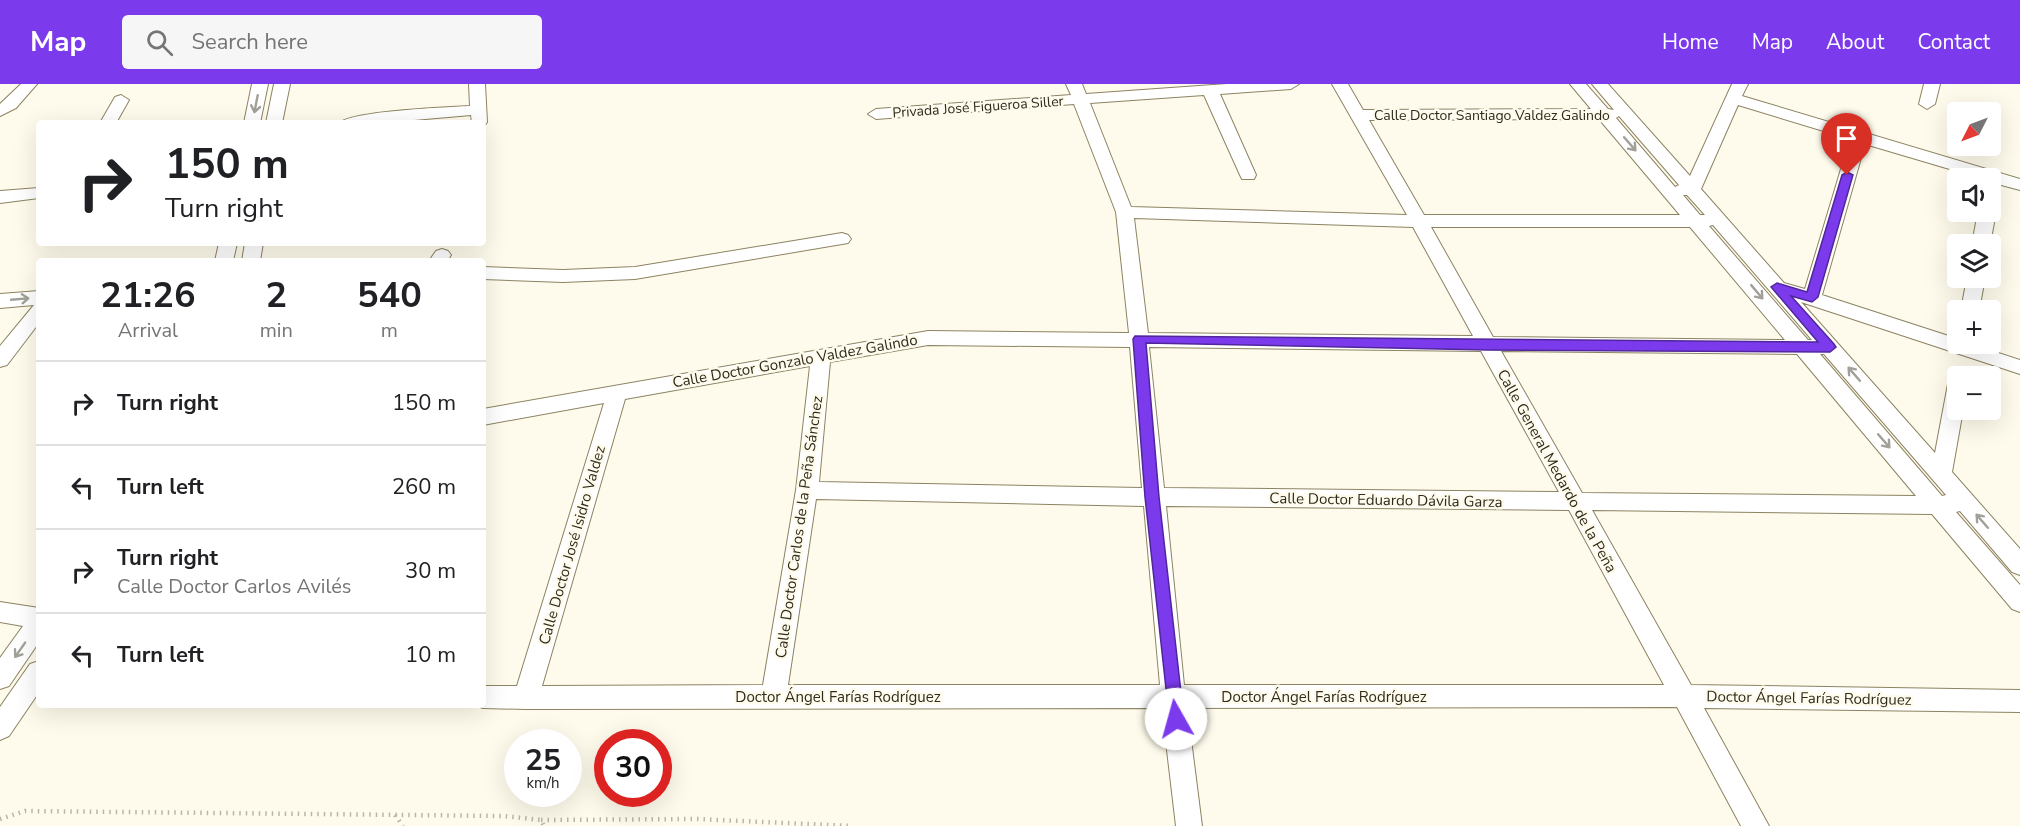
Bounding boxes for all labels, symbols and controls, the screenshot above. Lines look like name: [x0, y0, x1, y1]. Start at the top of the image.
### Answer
search box: [122, 15, 542, 69]
text: Map: [30, 23, 86, 61]
icon: search: [143, 26, 176, 59]
text: Search here: [191, 27, 308, 57]
text: Home: [1662, 28, 1719, 56]
text: Map: [1752, 28, 1793, 56]
text: About: [1826, 28, 1884, 56]
text: Contact: [1917, 28, 1990, 56]
street label: Privada José Figueroa Siller: [892, 92, 1064, 122]
one-way arrow: [250, 93, 261, 113]
north arrow: [1947, 102, 2001, 156]
map controls: [1947, 102, 2001, 420]
street label: Calle Doctor Santiago Valdez Galindo: [1374, 106, 1610, 125]
pin: [1821, 113, 1872, 175]
icon: arrive: [1830, 122, 1863, 155]
text: 150 m: [165, 136, 289, 193]
one-way arrow: [1623, 136, 1637, 151]
icon: right: [66, 144, 144, 222]
button: sound: [1947, 168, 2001, 222]
text: Turn right: [165, 190, 283, 227]
button: layers: [1947, 234, 2001, 288]
text: 21:26: [100, 271, 196, 320]
text: 2: [265, 271, 287, 320]
text: 540: [357, 271, 422, 320]
one-way arrow: [1750, 284, 1764, 299]
one-way arrow: [9, 293, 29, 304]
button: +: [1947, 300, 2001, 354]
text: Arrival: [118, 317, 178, 344]
text: min: [260, 317, 293, 344]
text: m: [381, 317, 398, 344]
street label: Calle Doctor Gonzalo Valdez Galindo: [671, 330, 919, 392]
street label: Calle General Medardo de la Peña: [1493, 366, 1621, 576]
one-way arrow: [1847, 366, 1860, 382]
button: −: [1947, 366, 2001, 420]
icon: right: [66, 387, 99, 420]
text: Turn right: [117, 388, 218, 418]
text: 150 m: [392, 388, 456, 418]
street label: Calle Doctor Carlos de la Peña Sánchez: [771, 394, 827, 660]
one-way arrow: [1877, 433, 1890, 449]
street label: Calle Doctor José Isidro Valdez: [534, 443, 610, 647]
icon: left: [66, 471, 99, 504]
text: Turn left: [117, 472, 204, 502]
text: 260 m: [392, 472, 456, 502]
street label: Calle Doctor Eduardo Dávila Garza: [1269, 488, 1503, 512]
one-way arrow: [1975, 513, 1988, 529]
text: Turn right: [117, 543, 218, 573]
icon: right: [66, 555, 99, 588]
text: 30 m: [405, 556, 456, 586]
text: Calle Doctor Carlos Avilés: [117, 573, 351, 600]
icon: left: [66, 639, 99, 672]
text: Turn left: [117, 640, 204, 670]
text: 10 m: [405, 640, 456, 670]
one-way arrow: [13, 642, 26, 658]
street label: Doctor Ángel Farías Rodríguez: [1706, 686, 1912, 710]
street label: Doctor Ángel Farías Rodríguez: [735, 687, 941, 707]
position arrow: [1144, 687, 1208, 751]
street label: Doctor Ángel Farías Rodríguez: [1221, 687, 1427, 707]
speed limit sign: 30: [594, 729, 672, 807]
text: 25: [525, 740, 561, 781]
text: km/h: [526, 773, 560, 793]

